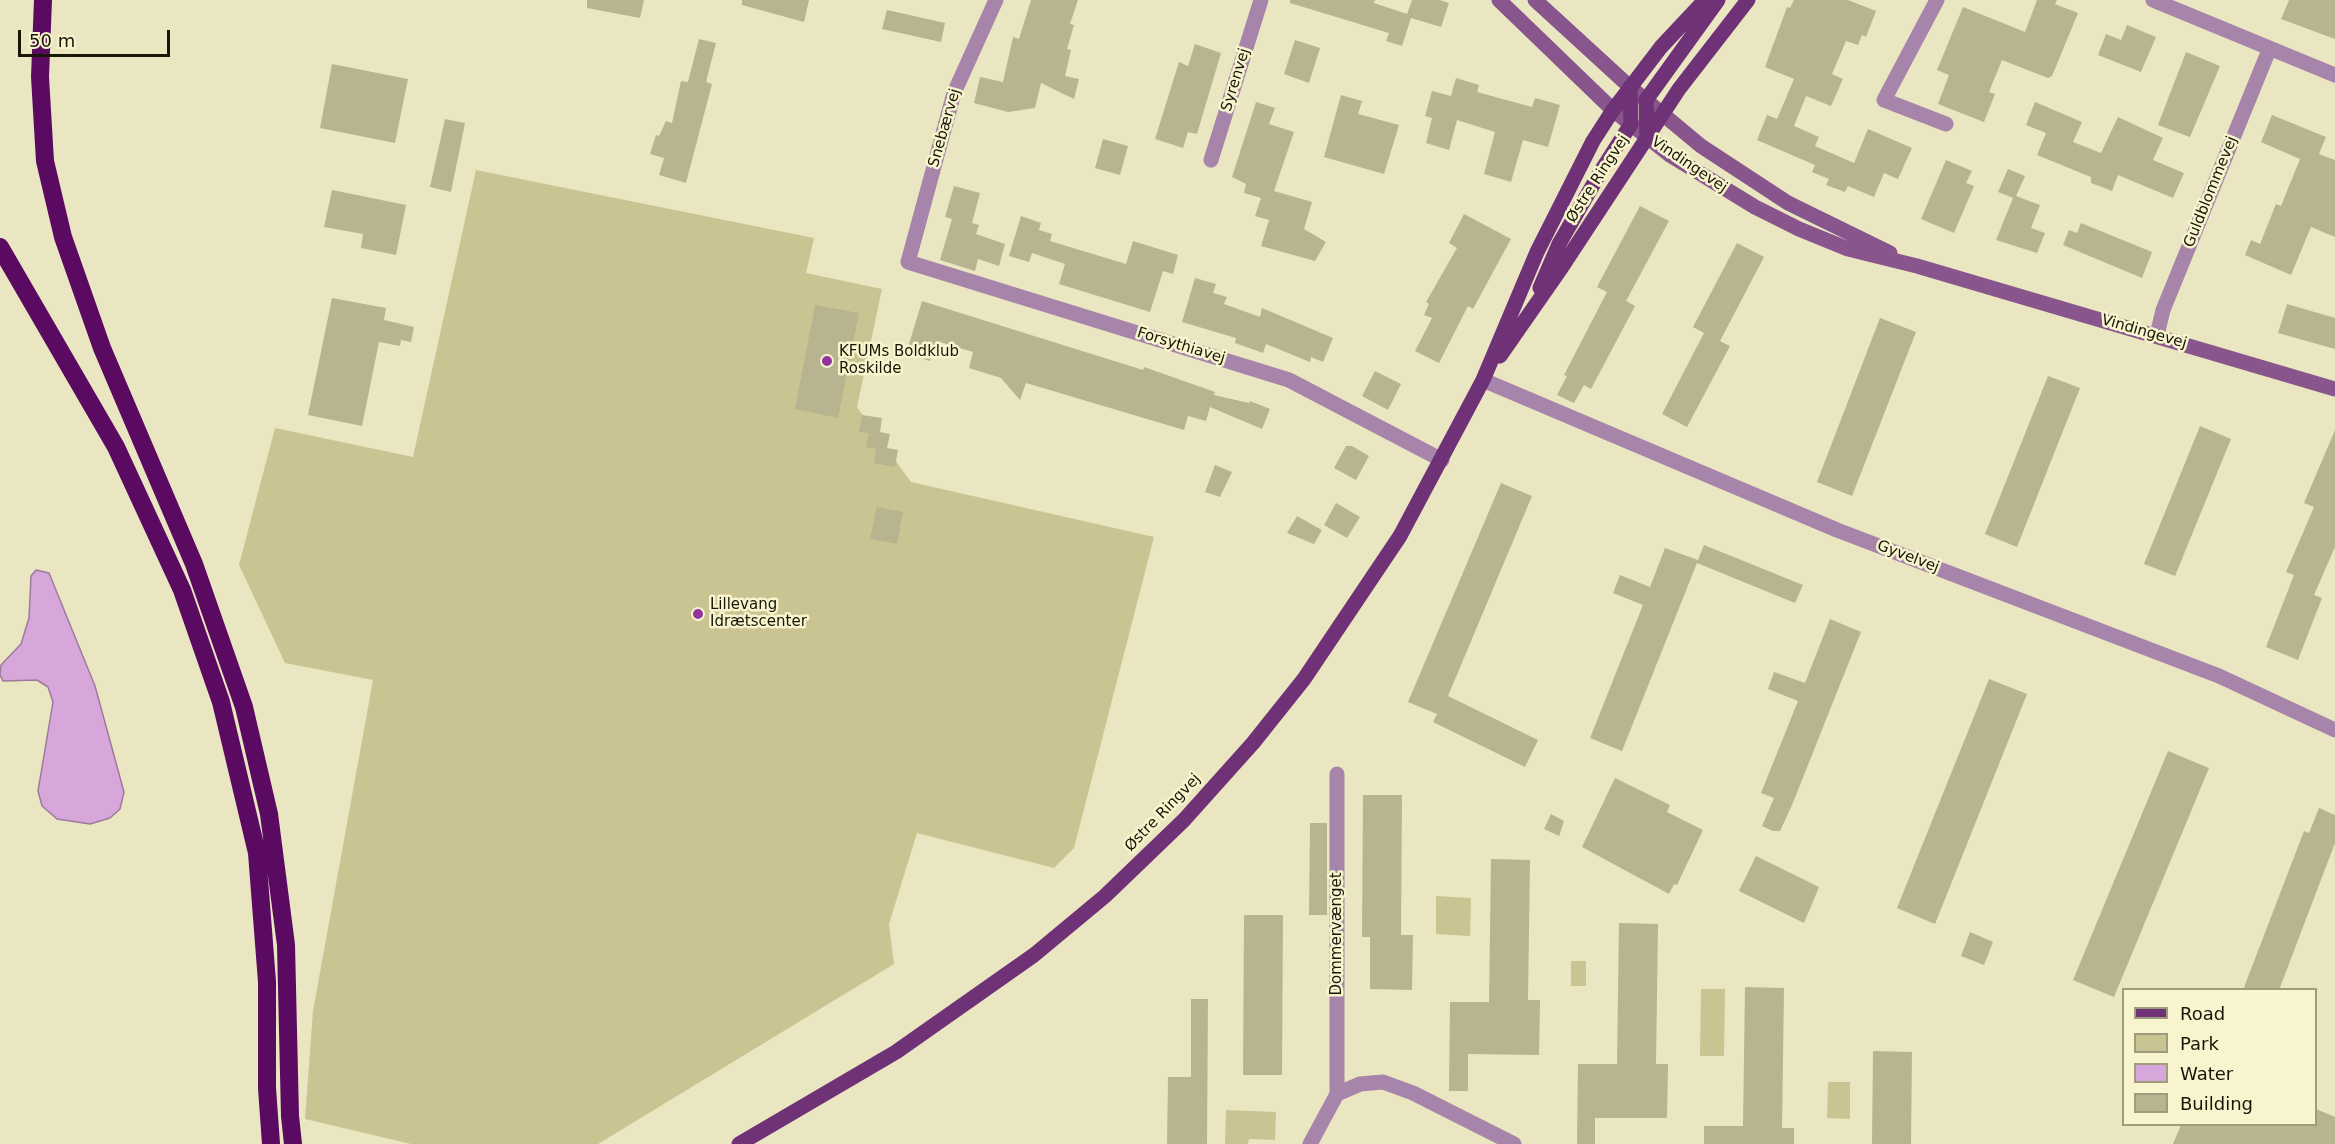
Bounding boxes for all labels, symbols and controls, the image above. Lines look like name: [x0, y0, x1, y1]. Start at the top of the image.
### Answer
scale bar: [21, 18, 172, 56]
text: 50 m: [29, 30, 75, 51]
street label: Syrenvej: [1218, 46, 1254, 114]
street label: Snebærvej: [925, 87, 965, 169]
street label: Østre Ringvej: [1563, 132, 1633, 226]
street label: Vindingevej: [1648, 133, 1730, 197]
street label: Guldblommevej: [2180, 134, 2242, 250]
street label: Vindingevej: [2099, 311, 2189, 353]
street label: Forsythiavej: [1135, 324, 1227, 368]
place label: KFUMs Boldklub Roskilde: [839, 343, 959, 378]
marker: KFUMs Boldklub Roskilde: [820, 354, 834, 368]
street label: Gyvelvej: [1874, 537, 1942, 577]
place label: Lillevang Idrætscenter: [710, 596, 807, 631]
marker: Lillevang Idrætscenter: [691, 607, 705, 621]
street label: Østre Ringvej: [1121, 770, 1205, 856]
street label: Dommervænget: [1328, 872, 1346, 996]
legend: [2122, 988, 2317, 1126]
text: Road: [2180, 1003, 2225, 1024]
text: Park: [2180, 1033, 2219, 1054]
text: Water: [2180, 1063, 2233, 1084]
text: Building: [2180, 1093, 2253, 1114]

